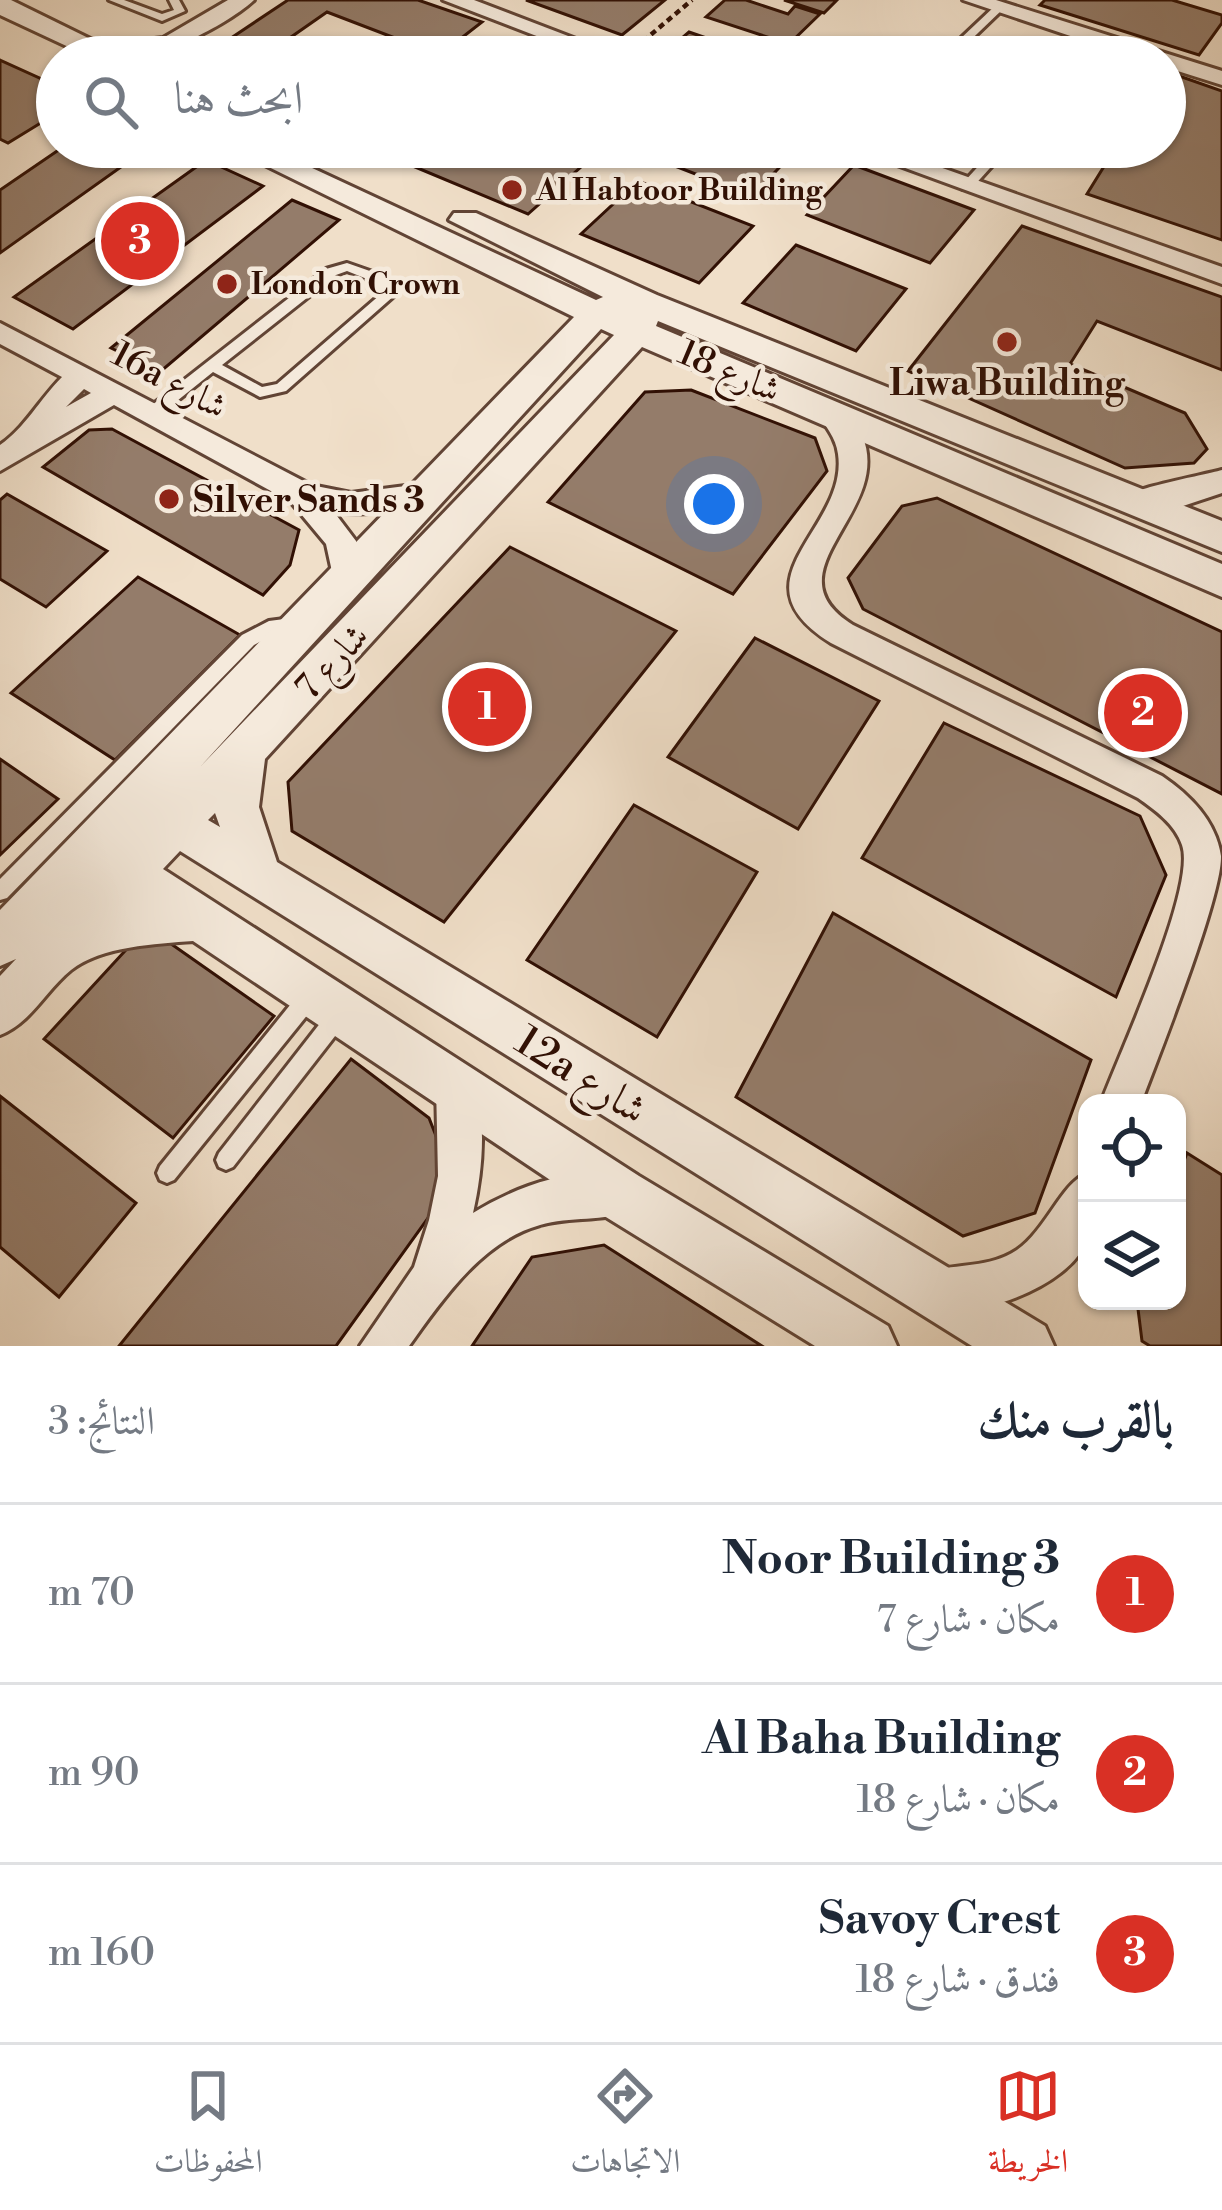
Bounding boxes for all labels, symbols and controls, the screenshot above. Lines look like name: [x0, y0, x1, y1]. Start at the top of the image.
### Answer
search box: [36, 36, 1186, 168]
icon: search: [78, 69, 144, 135]
text: ابحث هنا: [174, 71, 303, 128]
place label: Al Habtoor Building: [535, 172, 823, 210]
marker: Al Habtoor Building: [499, 177, 525, 203]
pin: 3: [101, 196, 179, 286]
place label: London Crown: [251, 266, 460, 304]
marker: London Crown: [214, 271, 240, 297]
marker: Liwa Building: [994, 329, 1020, 355]
street label: شارع 18: [669, 331, 787, 419]
street label: 16a شارع: [101, 332, 234, 436]
place label: Liwa Building: [889, 362, 1126, 407]
your location: [684, 474, 744, 534]
place label: Silver Sands 3: [193, 479, 425, 524]
marker: Silver Sands 3: [156, 486, 182, 512]
street label: شارع 7: [286, 615, 384, 714]
pin: 1: [448, 662, 526, 752]
pin: 2: [1104, 668, 1182, 758]
street label: 12a شارع: [501, 1015, 657, 1143]
map controls: [1078, 1094, 1186, 1310]
button: locate: [1078, 1094, 1186, 1202]
button: layers: [1078, 1202, 1186, 1310]
text: بالقرب منك: [977, 1390, 1174, 1454]
text: النتائج: 3: [48, 1398, 155, 1447]
text: Noor Building 3: [722, 1531, 1060, 1588]
text: 70 m: [48, 1569, 135, 1618]
text: 1: [1126, 1569, 1144, 1618]
text: مكان · شارع 7: [877, 1596, 1060, 1645]
text: Al Baha Building: [702, 1711, 1060, 1768]
text: 90 m: [48, 1749, 140, 1798]
text: 2: [1123, 1749, 1147, 1798]
text: مكان · شارع 18: [856, 1776, 1060, 1825]
text: Savoy Crest: [819, 1891, 1060, 1948]
text: 160 m: [48, 1929, 155, 1978]
text: 3: [1123, 1929, 1147, 1978]
text: فندق · شارع 18: [856, 1956, 1060, 2005]
tab: المحفوظات: [154, 2063, 263, 2193]
tab: الاتجاهات: [570, 2063, 680, 2193]
tab: الخريطة: [988, 2063, 1068, 2193]

